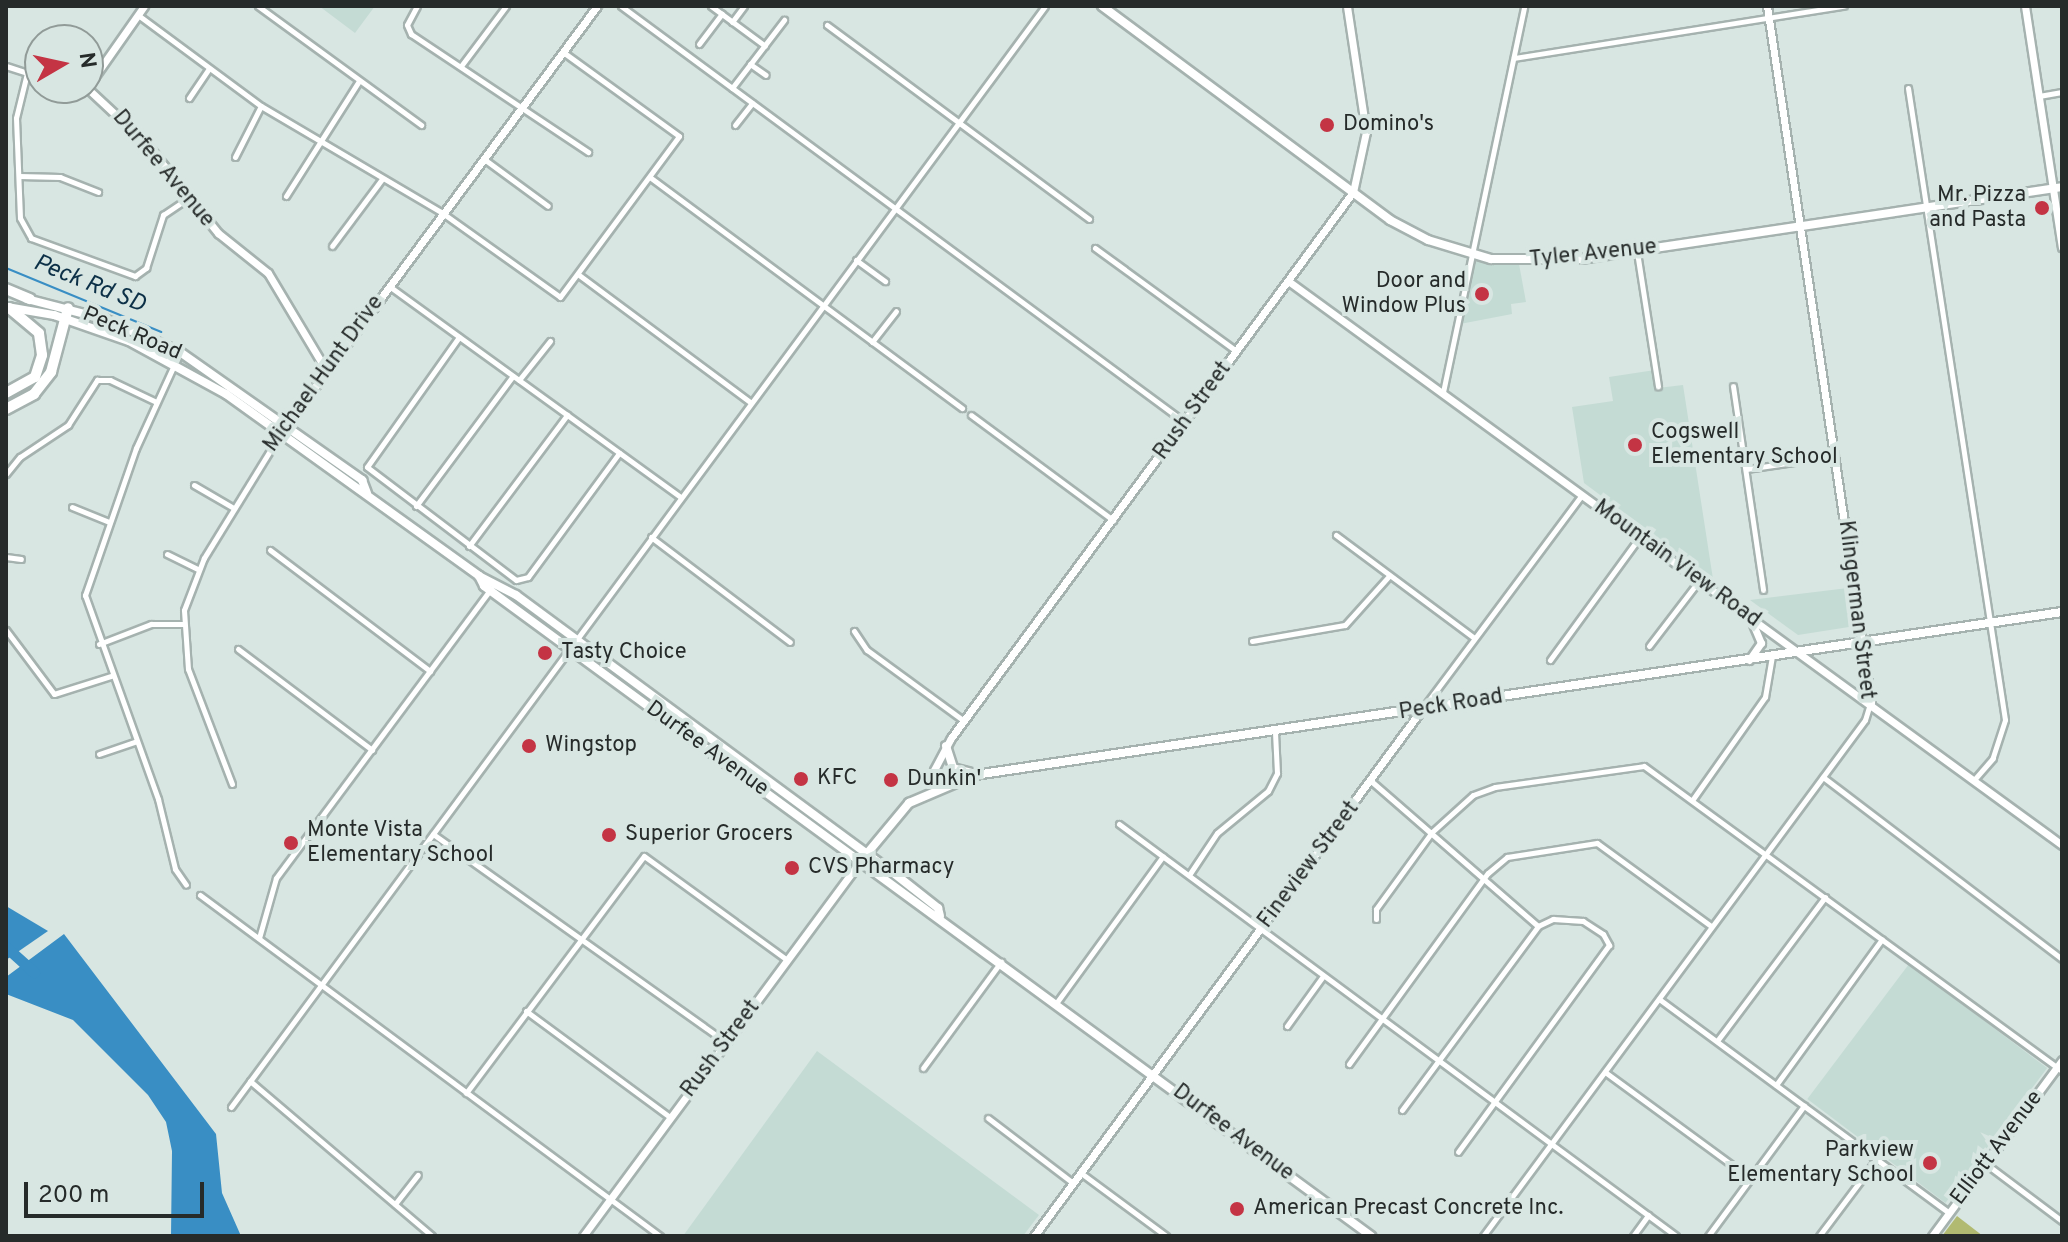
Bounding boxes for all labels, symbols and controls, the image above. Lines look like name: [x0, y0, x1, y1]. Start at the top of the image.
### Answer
north arrow: [24, 24, 104, 104]
text: N: [72, 51, 101, 70]
street label: Durfee Avenue: [106, 105, 220, 233]
place label: Domino's: [1343, 112, 1434, 138]
marker: Domino's: [1318, 116, 1336, 134]
place label: Mr. Pizza and Pasta: [1929, 182, 2026, 234]
marker: Mr. Pizza and Pasta: [2033, 199, 2051, 217]
street label: Tyler Avenue: [1528, 234, 1658, 274]
water label: Peck Rd SD: [29, 250, 149, 320]
place label: Door and Window Plus: [1342, 268, 1466, 320]
marker: Door and Window Plus: [1473, 285, 1491, 303]
street label: Michael Hunt Drive: [258, 291, 390, 457]
street label: Peck Road: [79, 301, 185, 367]
street label: Rush Street: [1148, 357, 1238, 465]
place label: Cogswell Elementary School: [1651, 419, 1838, 470]
marker: Cogswell Elementary School: [1626, 436, 1644, 454]
street label: Mountain View Road: [1588, 494, 1766, 634]
street label: Klingerman Street: [1832, 519, 1880, 701]
place label: Tasty Choice: [561, 640, 687, 666]
marker: Tasty Choice: [536, 644, 554, 662]
street label: Peck Road: [1397, 684, 1505, 726]
street label: Durfee Avenue: [640, 695, 774, 803]
place label: Wingstop: [545, 733, 637, 759]
marker: Wingstop: [520, 737, 538, 755]
place label: KFC: [817, 766, 857, 792]
place label: Dunkin': [907, 767, 981, 793]
marker: KFC: [792, 770, 810, 788]
marker: Dunkin': [882, 771, 900, 789]
street label: Fineview Street: [1253, 796, 1365, 934]
place label: Monte Vista Elementary School: [307, 817, 494, 868]
place label: Superior Grocers: [625, 822, 793, 848]
marker: Superior Grocers: [600, 826, 618, 844]
marker: Monte Vista Elementary School: [282, 834, 300, 852]
place label: CVS Pharmacy: [808, 855, 954, 881]
marker: CVS Pharmacy: [783, 859, 801, 877]
street label: Rush Street: [676, 995, 766, 1103]
street label: Durfee Avenue: [1167, 1079, 1299, 1187]
street label: Elliott Avenue: [1945, 1085, 2049, 1211]
place label: Parkview Elementary School: [1727, 1137, 1914, 1188]
marker: Parkview Elementary School: [1921, 1154, 1939, 1172]
scale bar: [28, 1166, 208, 1216]
text: 200 m: [38, 1181, 109, 1211]
place label: American Precast Concrete Inc.: [1253, 1196, 1563, 1222]
marker: American Precast Concrete Inc.: [1228, 1200, 1246, 1218]

